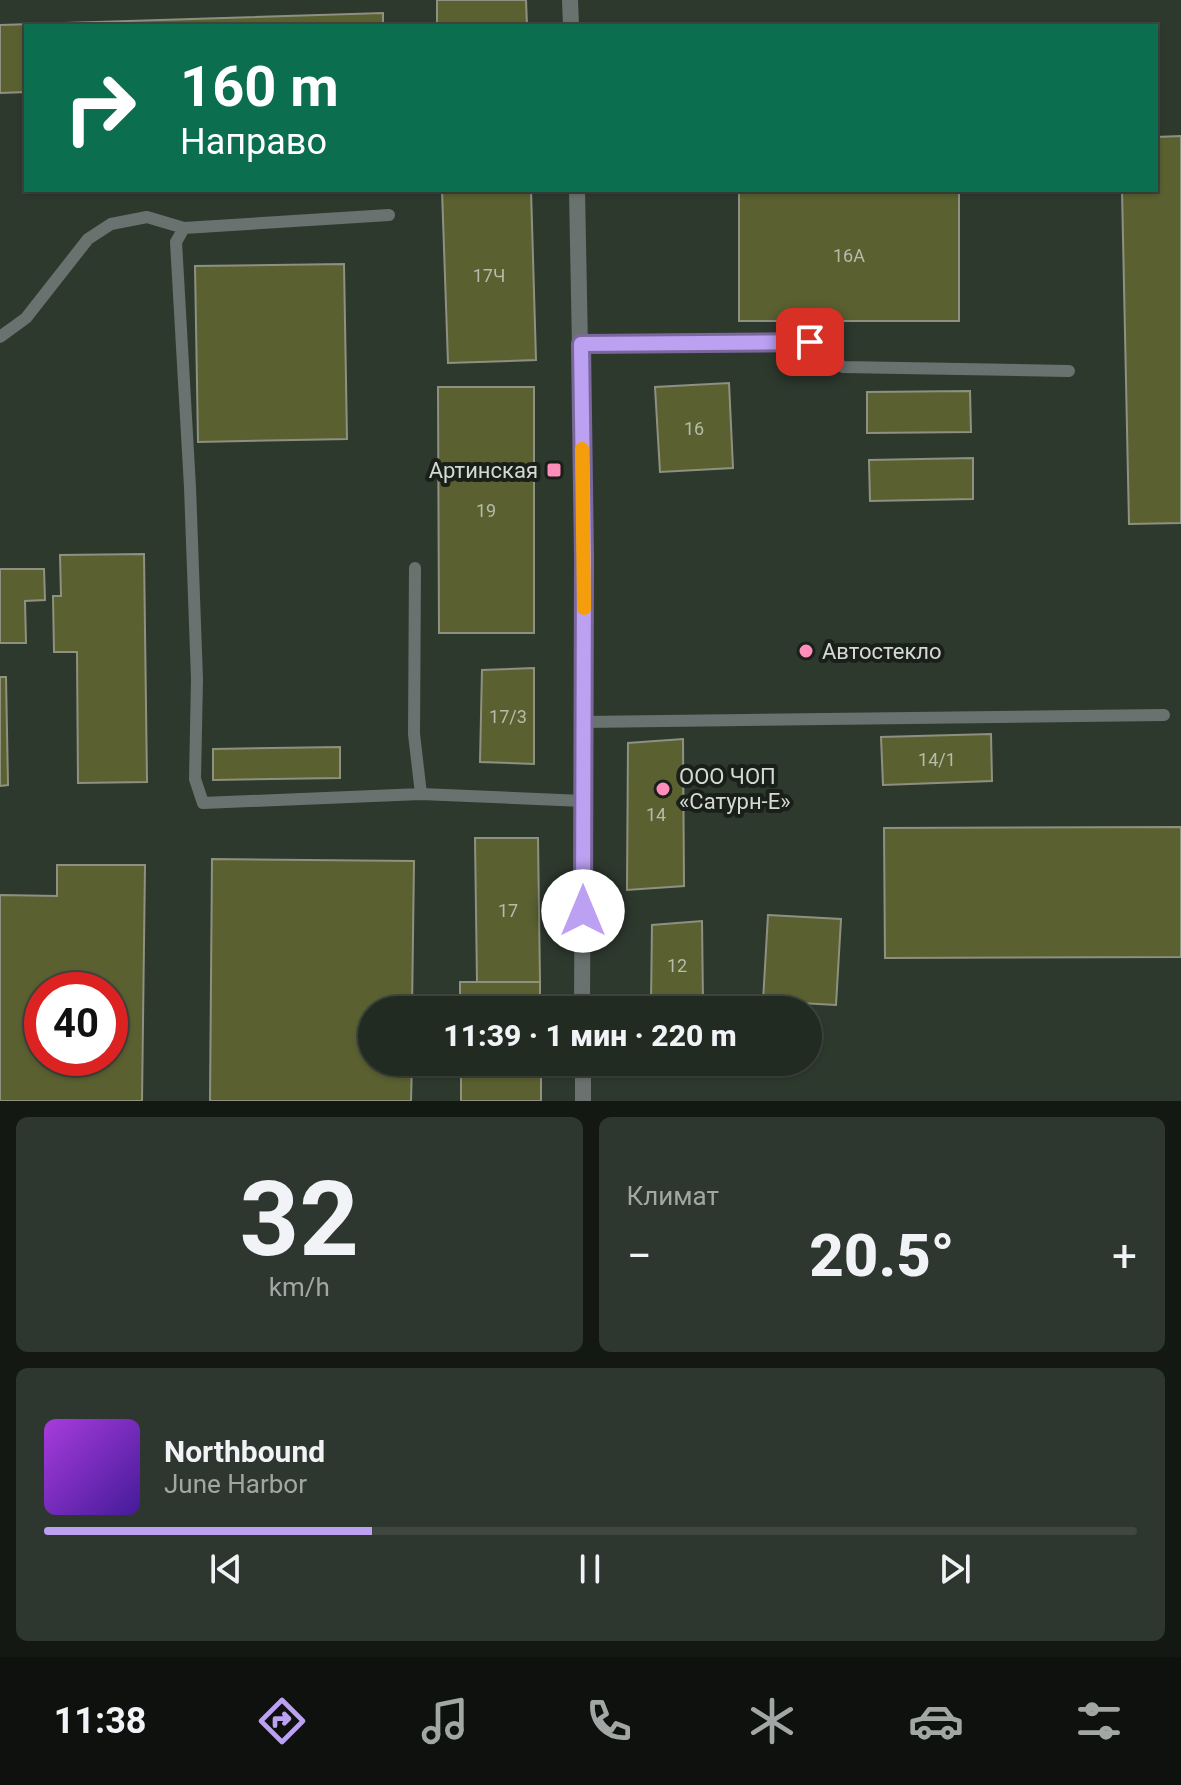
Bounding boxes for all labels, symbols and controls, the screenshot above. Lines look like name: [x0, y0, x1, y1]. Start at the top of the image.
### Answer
text: 160 m: [180, 54, 339, 120]
icon: right: [48, 56, 152, 160]
text: Направо: [180, 121, 327, 163]
house number: 16А: [833, 245, 865, 266]
house number: 17Ч: [473, 265, 505, 286]
pin: [776, 308, 844, 376]
icon: arrive: [788, 320, 832, 364]
house number: 16: [684, 418, 704, 439]
place label: Артинская: [429, 458, 538, 483]
marker: Артинская: [545, 461, 563, 479]
house number: 19: [476, 500, 496, 521]
place label: Автостекло: [822, 639, 942, 664]
marker: Автостекло: [797, 642, 815, 660]
house number: 17/3: [489, 706, 527, 727]
house number: 14/1: [918, 749, 956, 770]
place label: ООО ЧОП «Сатурн-Е»: [679, 764, 790, 814]
marker: ООО ЧОП «Сатурн-Е»: [654, 780, 672, 798]
house number: 14: [646, 804, 666, 825]
position arrow: [541, 869, 625, 953]
house number: 17: [498, 900, 518, 921]
house number: 12: [667, 955, 687, 976]
speed limit sign: 40: [24, 972, 128, 1076]
text: 11:39 · 1 мин · 220 m: [443, 1018, 737, 1053]
text: 32: [240, 1159, 359, 1280]
text: Климат: [627, 1181, 719, 1211]
text: 20.5°: [809, 1220, 954, 1291]
text: −: [627, 1230, 652, 1282]
text: +: [1112, 1230, 1137, 1282]
text: km/h: [269, 1272, 330, 1302]
text: Northbound: [164, 1434, 325, 1469]
text: June Harbor: [164, 1469, 307, 1499]
icon: previous: [204, 1547, 248, 1591]
icon: pause: [568, 1547, 612, 1591]
icon: next: [933, 1547, 977, 1591]
icon: directions: [254, 1693, 310, 1749]
icon: music: [417, 1693, 473, 1749]
icon: phone: [581, 1693, 637, 1749]
icon: climate: [744, 1693, 800, 1749]
icon: car: [908, 1693, 964, 1749]
icon: filters: [1071, 1693, 1127, 1749]
text: 11:38: [54, 1700, 146, 1742]

